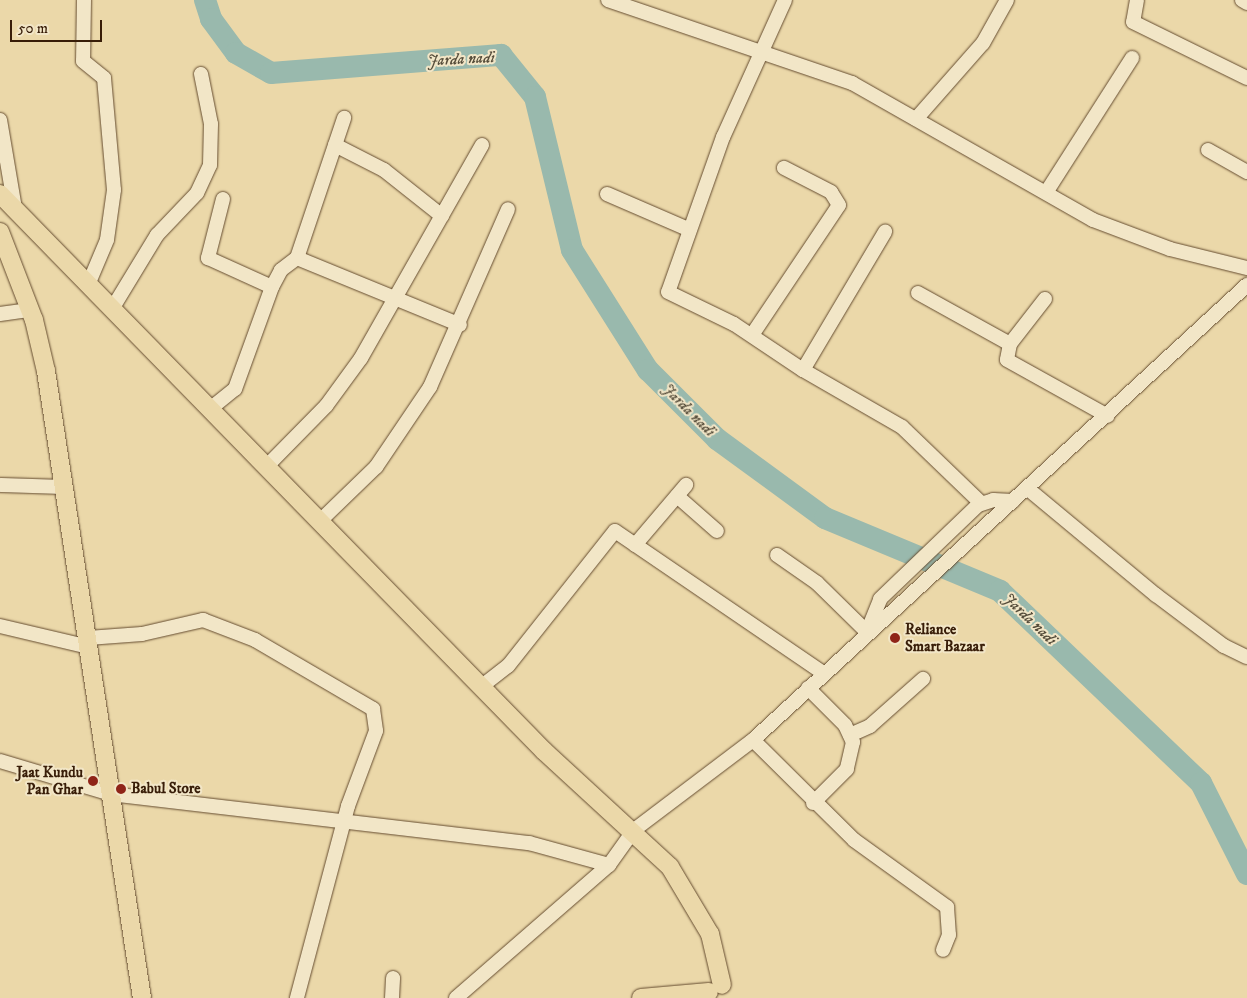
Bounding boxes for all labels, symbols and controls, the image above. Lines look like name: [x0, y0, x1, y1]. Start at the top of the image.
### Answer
scale bar: [12, 10, 105, 42]
text: 50 m: [18, 19, 48, 38]
water label: Jarda nadi: [427, 48, 495, 70]
water label: Jarda nadi: [658, 379, 720, 441]
water label: Jarda nadi: [999, 589, 1061, 649]
place label: Reliance Smart Bazaar: [905, 620, 985, 655]
marker: Reliance Smart Bazaar: [889, 632, 901, 644]
place label: Jaat Kundu Pan Ghar: [16, 763, 83, 798]
marker: Jaat Kundu Pan Ghar: [87, 775, 99, 787]
place label: Babul Store: [131, 780, 201, 798]
marker: Babul Store: [115, 783, 127, 795]

